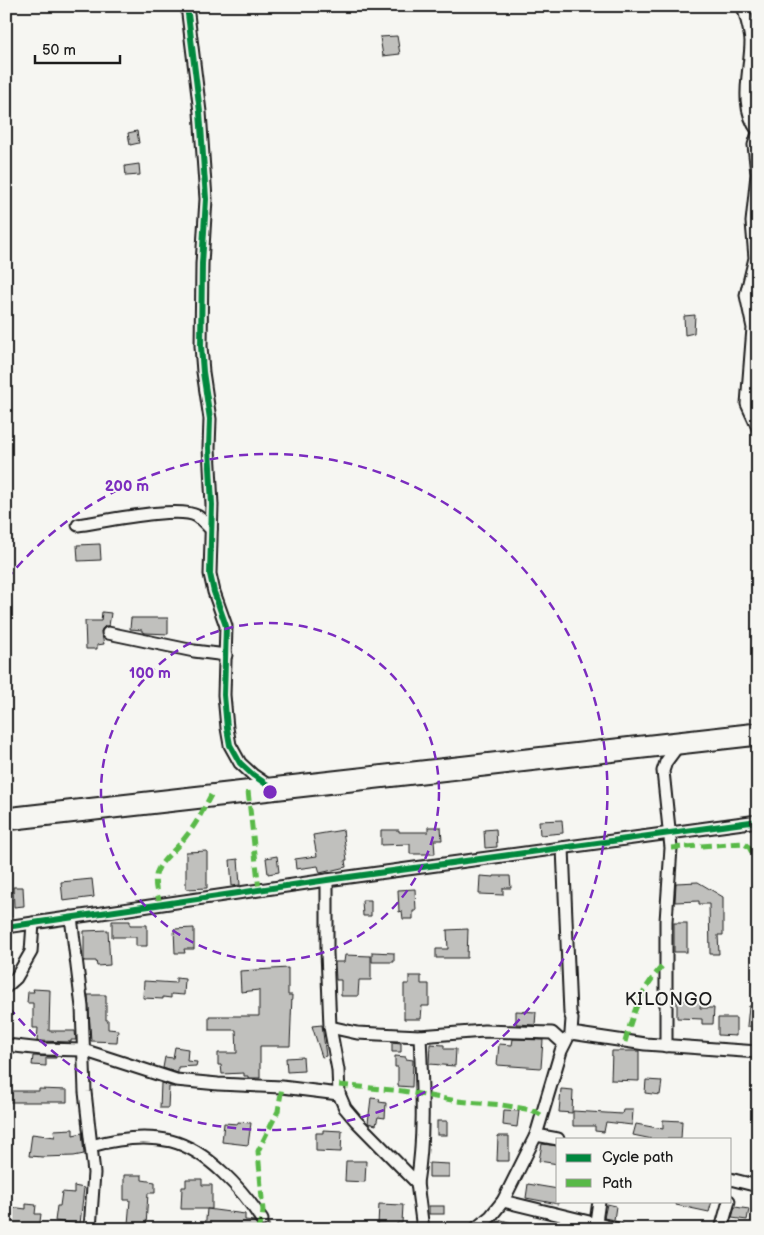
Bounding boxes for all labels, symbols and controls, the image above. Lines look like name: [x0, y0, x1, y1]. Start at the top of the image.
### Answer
scale bar: [35, 32, 120, 64]
text: 50 m: [42, 41, 76, 60]
text: 200 m: [105, 477, 149, 496]
text: 100 m: [129, 664, 171, 683]
centre of rings: [261, 783, 279, 801]
district label: KILONGO: [625, 989, 713, 1010]
legend: [556, 1138, 732, 1202]
text: Cycle path: [602, 1148, 673, 1167]
text: Path: [602, 1174, 632, 1193]

